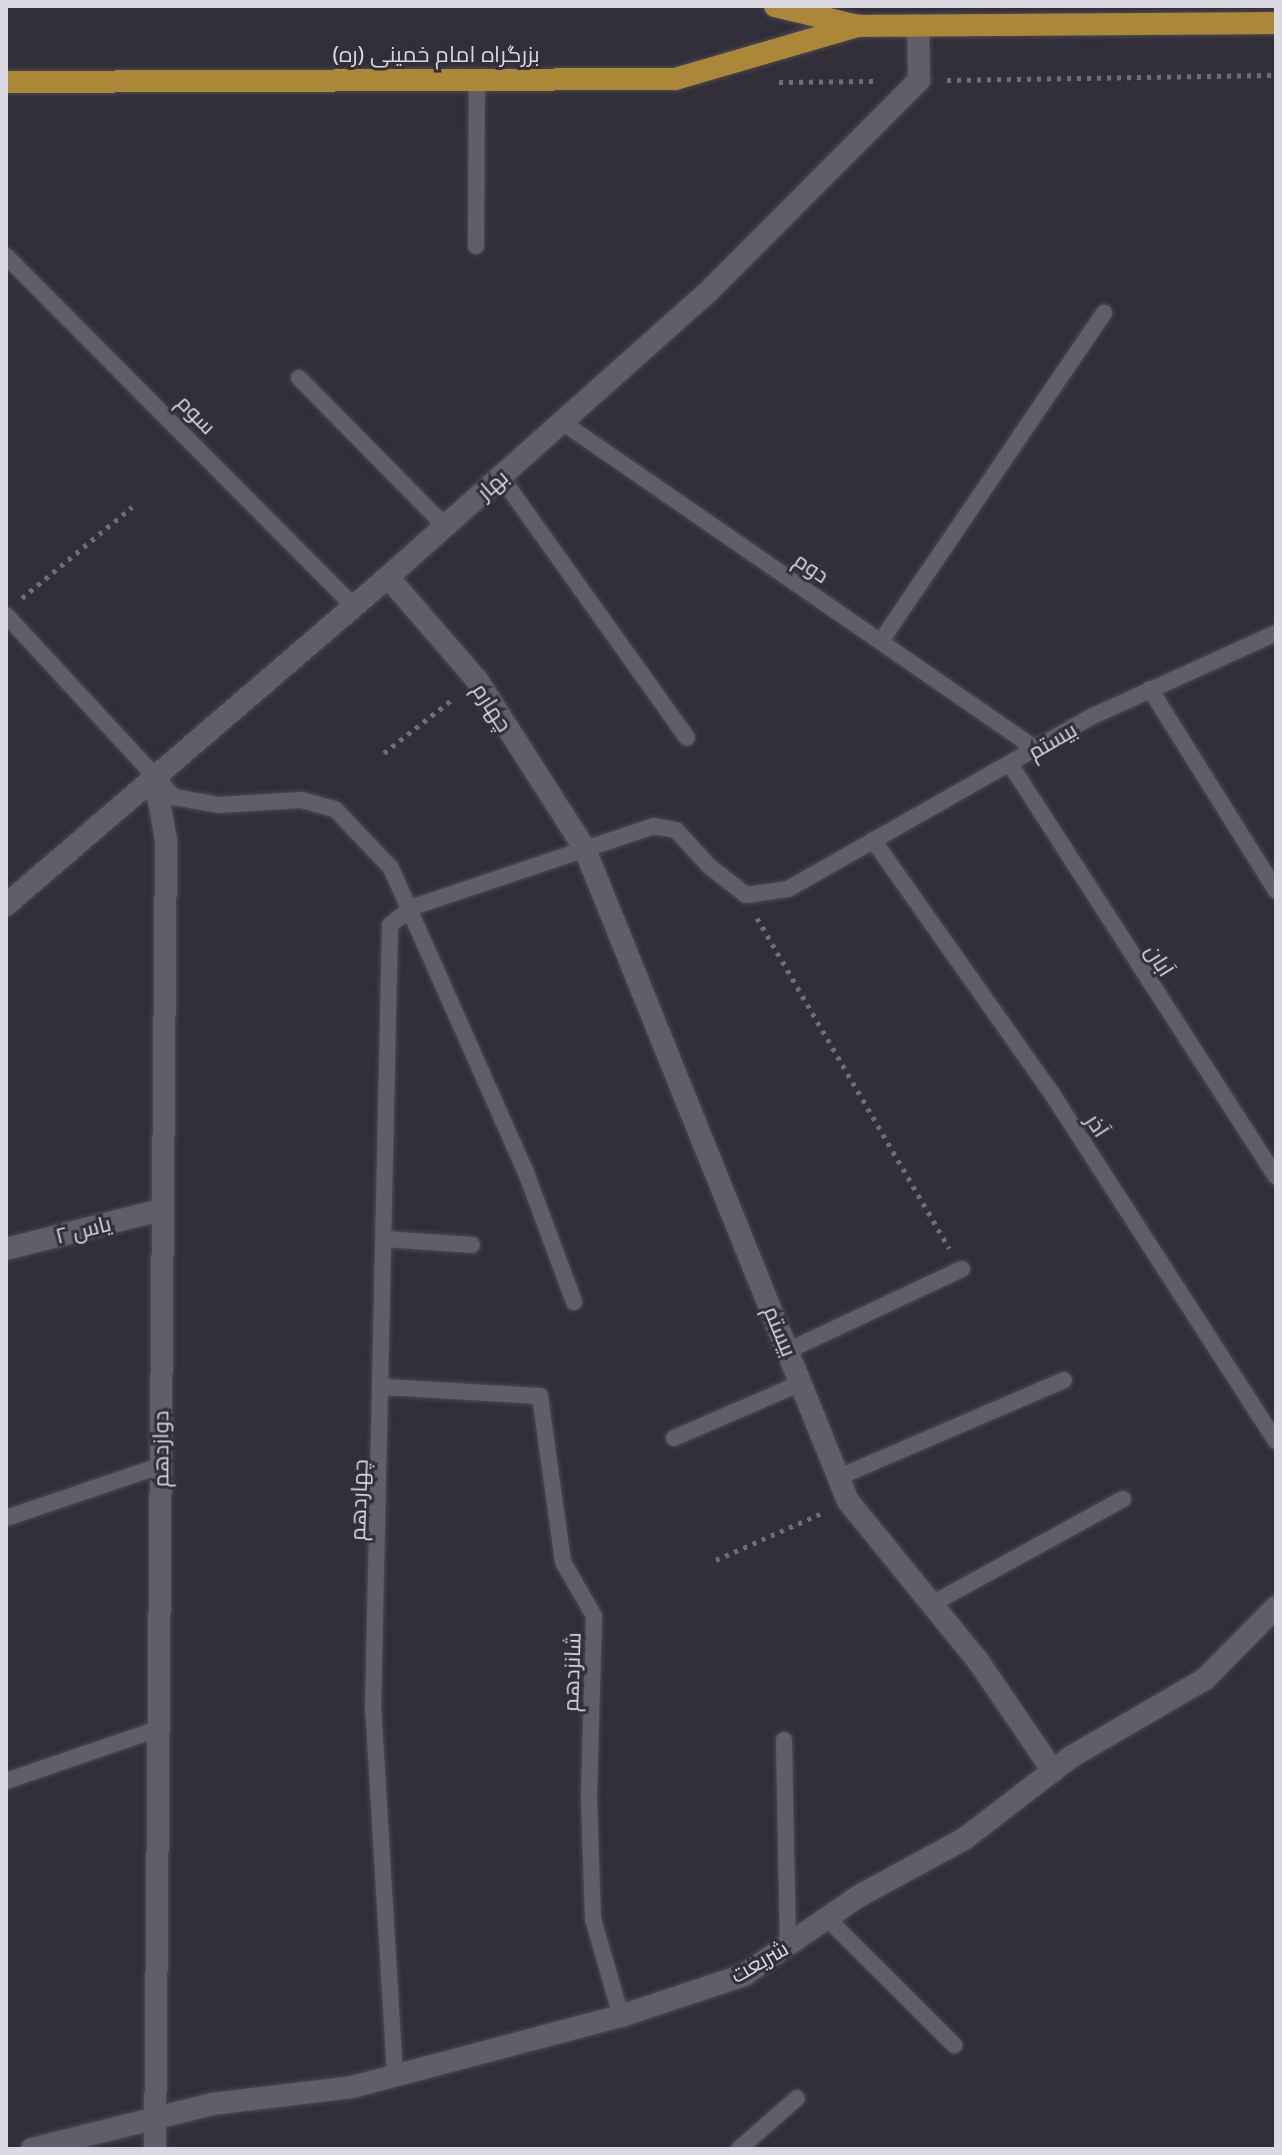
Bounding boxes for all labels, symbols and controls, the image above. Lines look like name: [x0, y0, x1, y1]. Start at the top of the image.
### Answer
street label: بزرگراه امام خمینی (ره): [332, 41, 540, 67]
street label: سوم: [172, 389, 222, 439]
street label: بهار: [471, 463, 513, 505]
street label: دوم: [790, 546, 834, 588]
street label: چهارم: [468, 678, 518, 736]
street label: بیستم: [1023, 716, 1081, 764]
street label: آبان: [1140, 939, 1180, 981]
street label: آذر: [1081, 1108, 1115, 1142]
street label: یاس ۲: [52, 1209, 114, 1249]
street label: بیستم: [759, 1302, 803, 1360]
street label: دوازدهم: [147, 1411, 173, 1487]
street label: چهاردهم: [343, 1459, 373, 1541]
street label: شانزدهم: [556, 1632, 586, 1712]
street label: شریعت: [725, 1934, 793, 1988]

